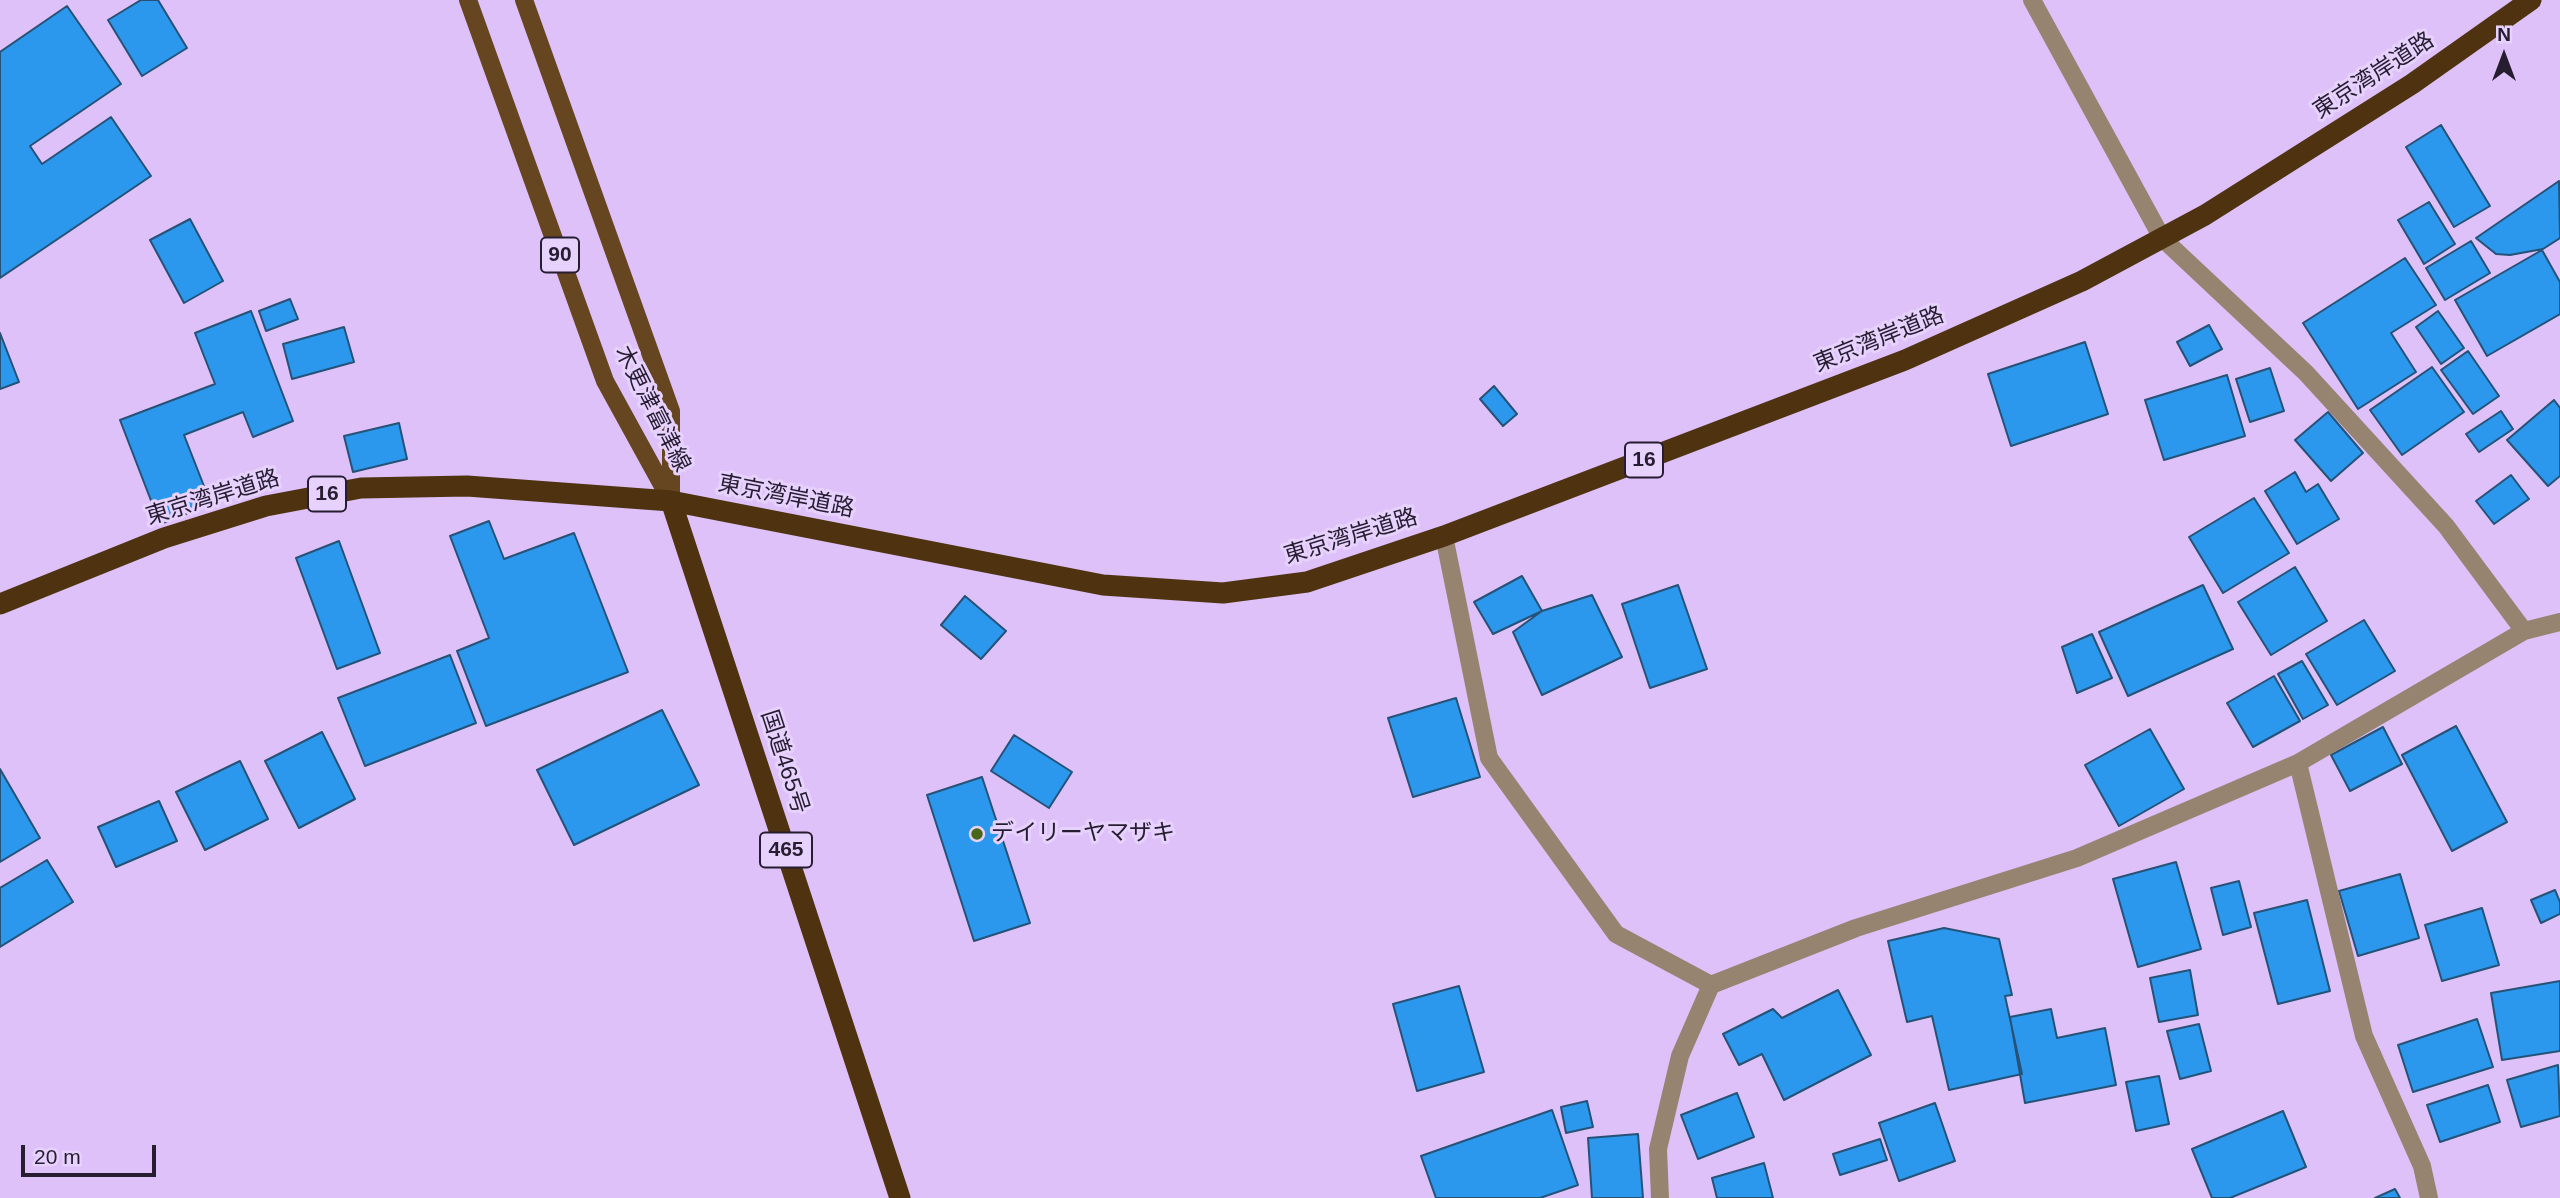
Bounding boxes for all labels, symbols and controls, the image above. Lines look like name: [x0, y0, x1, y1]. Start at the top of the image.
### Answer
north arrow: [2469, 21, 2539, 91]
text: N: [2497, 24, 2511, 45]
street label: 東京湾岸道路: [2309, 27, 2439, 125]
road number: 90: [541, 238, 579, 272]
street label: 東京湾岸道路: [1810, 301, 1948, 379]
street label: 木更津富津線: [608, 341, 696, 477]
road number: 16: [1625, 442, 1663, 477]
street label: 東京湾岸道路: [143, 465, 283, 531]
street label: 東京湾岸道路: [716, 470, 856, 524]
road number: 16: [308, 476, 346, 512]
street label: 東京湾岸道路: [1281, 504, 1421, 570]
street label: 国道465号: [754, 707, 814, 817]
place label: デイリーヤマザキ: [991, 820, 1175, 848]
marker: デイリーヤマザキ: [969, 826, 985, 842]
road number: 465: [760, 832, 812, 868]
scale bar: [24, 1132, 159, 1176]
text: 20 m: [34, 1145, 81, 1168]

